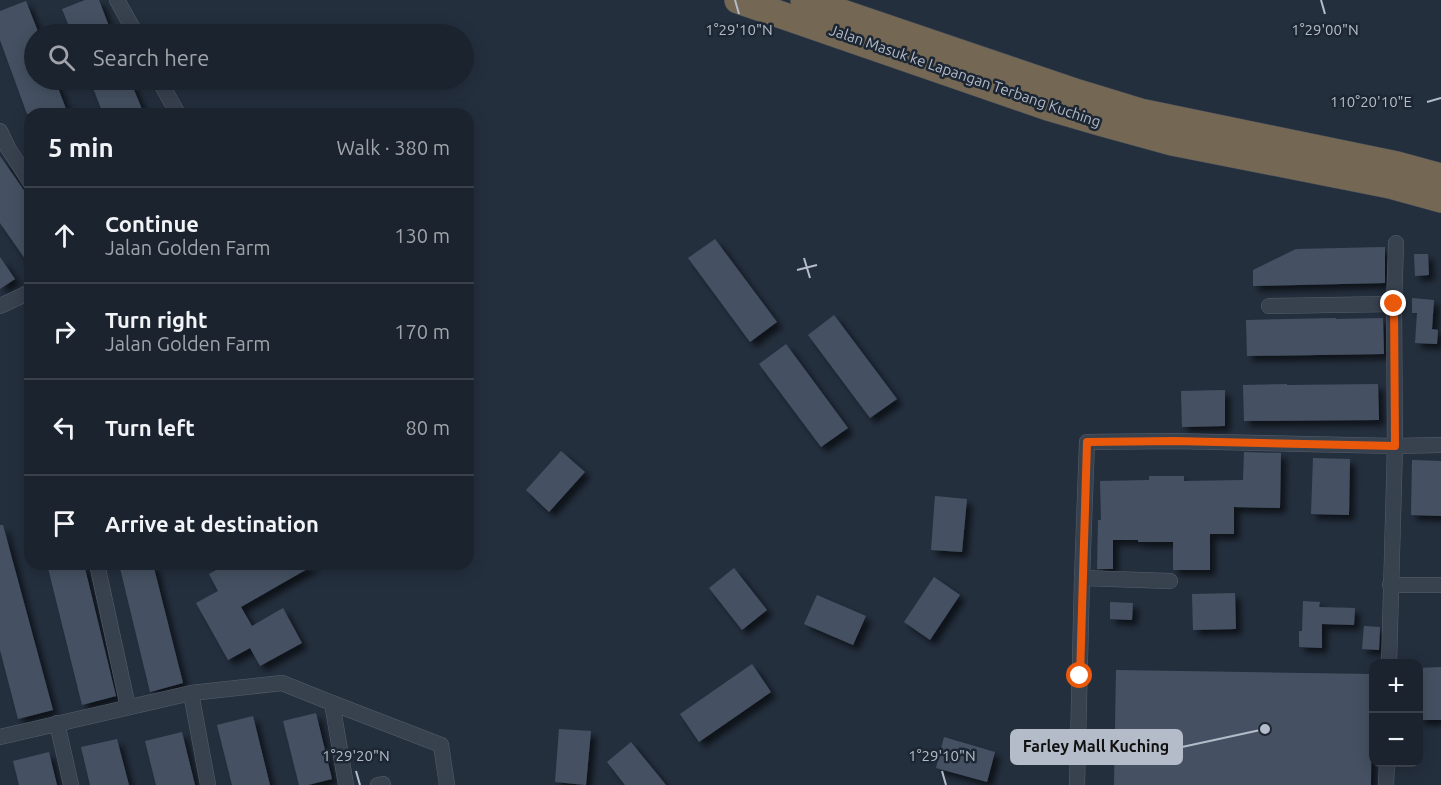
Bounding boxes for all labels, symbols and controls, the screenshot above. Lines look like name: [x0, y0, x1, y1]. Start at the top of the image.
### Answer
text: 1°29'10"N: [705, 21, 773, 38]
street label: Jalan Masuk ke Lapangan Terbang Kuching: [827, 21, 1103, 130]
text: 1°29'00"N: [1291, 21, 1359, 38]
search box: [24, 24, 474, 90]
icon: search: [45, 41, 78, 74]
text: Search here: [93, 45, 209, 70]
text: 110°20'10"E: [1330, 93, 1412, 110]
text: 5 min: [48, 133, 114, 162]
text: Walk · 380 m: [337, 136, 450, 159]
text: Continue: [105, 211, 199, 236]
icon: ahead: [48, 219, 81, 252]
text: 130 m: [394, 224, 450, 247]
text: Jalan Golden Farm: [105, 236, 271, 259]
route end: [1380, 290, 1406, 316]
text: Turn right: [105, 307, 207, 332]
icon: right: [48, 315, 81, 348]
text: 170 m: [394, 320, 450, 343]
text: Jalan Golden Farm: [105, 332, 271, 355]
icon: left: [48, 411, 81, 444]
text: Turn left: [105, 415, 195, 440]
text: 80 m: [406, 416, 450, 439]
icon: arrive: [48, 507, 81, 540]
text: Arrive at destination: [105, 511, 319, 536]
map controls: [1369, 659, 1423, 767]
button: +: [1369, 659, 1423, 713]
route start: [1066, 662, 1092, 688]
button: −: [1369, 713, 1423, 767]
callout: Farley Mall Kuching: [1011, 730, 1182, 764]
text: Farley Mall Kuching: [1023, 737, 1169, 755]
text: 1°29'20"N: [322, 747, 390, 764]
text: 1°29'10"N: [908, 747, 976, 764]

